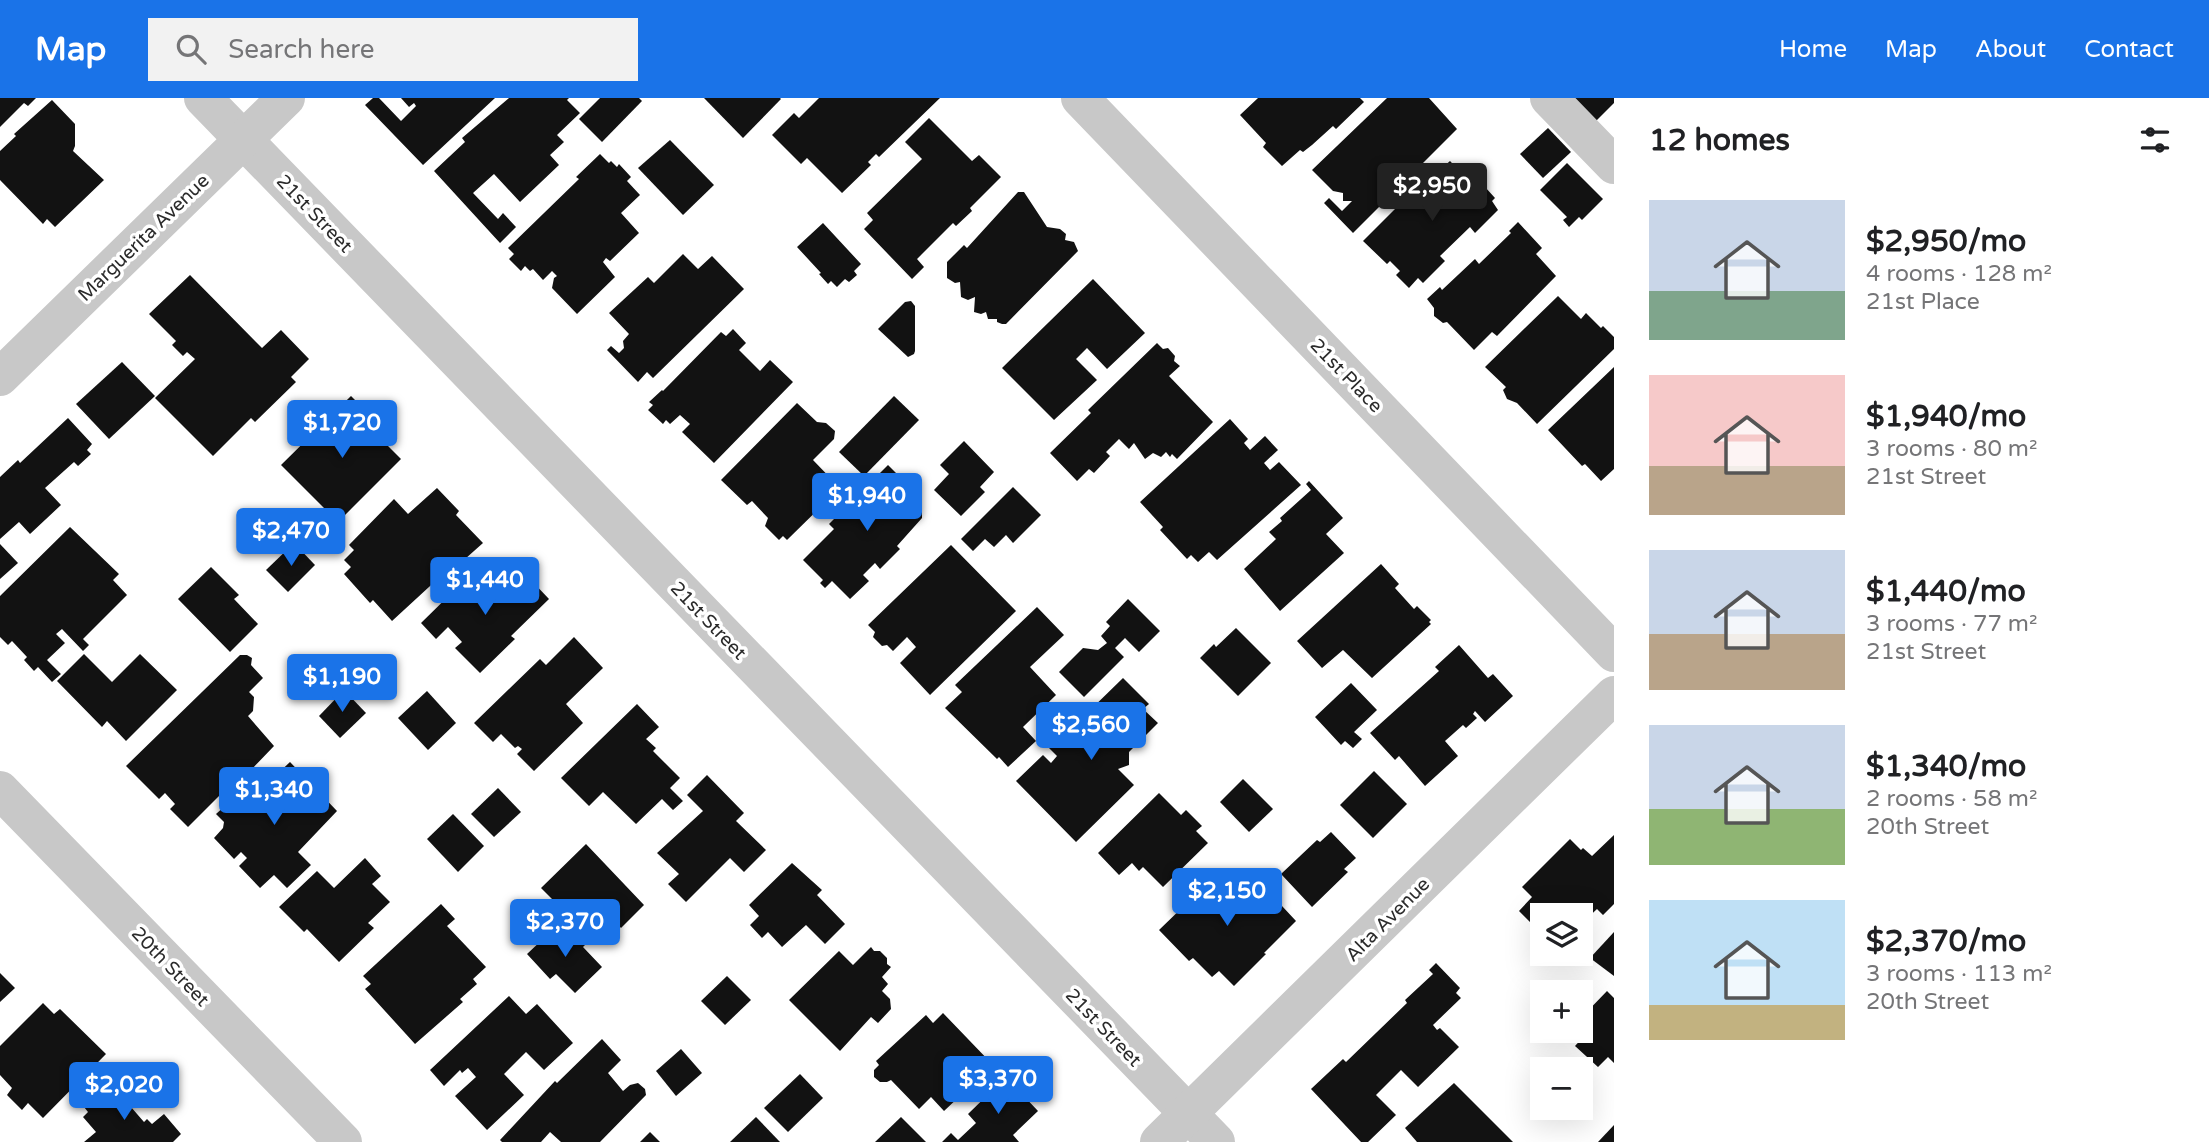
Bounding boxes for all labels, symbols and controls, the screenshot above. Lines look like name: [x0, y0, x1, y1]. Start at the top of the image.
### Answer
search box: [148, 18, 638, 81]
text: Map: [35, 30, 106, 69]
icon: search: [172, 30, 210, 68]
text: Search here: [228, 34, 374, 65]
text: Home: [1779, 35, 1847, 64]
text: Map: [1885, 35, 1937, 64]
text: About: [1975, 35, 2046, 64]
text: Contact: [2084, 35, 2174, 64]
icon: filters: [2136, 121, 2174, 159]
text: 12 homes: [1649, 122, 1790, 159]
pin: $2,950: [1375, 164, 1489, 223]
street label: Marguerita Avenue: [74, 170, 214, 306]
street label: 21st Street: [272, 170, 357, 257]
text: $2,950: [1393, 172, 1471, 200]
text: $2,950/mo: [1866, 223, 2026, 260]
icon: home: [1705, 228, 1789, 312]
text: 4 rooms · 128 m²: [1866, 260, 2052, 288]
text: 21st Place: [1866, 288, 1980, 316]
street label: 21st Place: [1306, 334, 1387, 417]
text: $1,940/mo: [1866, 398, 2026, 435]
pin: $1,720: [285, 400, 399, 460]
icon: home: [1705, 403, 1789, 487]
text: $1,720: [303, 409, 381, 437]
text: 3 rooms · 80 m²: [1866, 435, 2037, 463]
text: 21st Street: [1866, 463, 1986, 491]
pin: $1,940: [810, 474, 924, 533]
text: $1,940: [828, 482, 906, 510]
pin: $2,470: [234, 508, 348, 568]
text: $2,470: [252, 517, 330, 545]
pin: $1,440: [428, 558, 542, 617]
text: $1,440: [446, 566, 524, 594]
text: $1,440/mo: [1866, 573, 2026, 610]
street label: 21st Street: [666, 577, 751, 664]
icon: home: [1705, 578, 1789, 662]
text: 3 rooms · 77 m²: [1866, 610, 2037, 638]
text: 21st Street: [1866, 638, 1986, 666]
pin: $1,190: [285, 654, 399, 714]
text: $1,190: [303, 663, 381, 691]
pin: $2,560: [1034, 702, 1148, 762]
text: $2,560: [1052, 711, 1130, 739]
text: $1,340/mo: [1866, 748, 2026, 785]
icon: home: [1705, 753, 1789, 837]
pin: $1,340: [217, 768, 331, 827]
text: $1,340: [235, 776, 313, 804]
text: 2 rooms · 58 m²: [1866, 785, 2037, 813]
text: 20th Street: [1866, 813, 1989, 841]
pin: $2,150: [1170, 868, 1284, 928]
street label: Alta Avenue: [1341, 873, 1434, 966]
text: $2,150: [1188, 877, 1266, 905]
pin: $2,370: [508, 900, 622, 959]
map controls: [1530, 903, 1593, 1120]
button: layers: [1530, 903, 1593, 966]
text: $2,370: [526, 908, 604, 936]
street label: 20th Street: [127, 922, 214, 1011]
text: $2,370/mo: [1866, 923, 2026, 960]
icon: home: [1705, 928, 1789, 1012]
text: 3 rooms · 113 m²: [1866, 960, 2052, 988]
button: +: [1530, 980, 1593, 1043]
street label: 21st Street: [1061, 984, 1146, 1071]
text: 20th Street: [1866, 988, 1989, 1016]
pin: $3,370: [941, 1056, 1055, 1116]
button: −: [1530, 1057, 1593, 1120]
pin: $2,020: [67, 1062, 181, 1122]
text: $3,370: [959, 1065, 1037, 1093]
text: $2,020: [85, 1071, 163, 1099]

